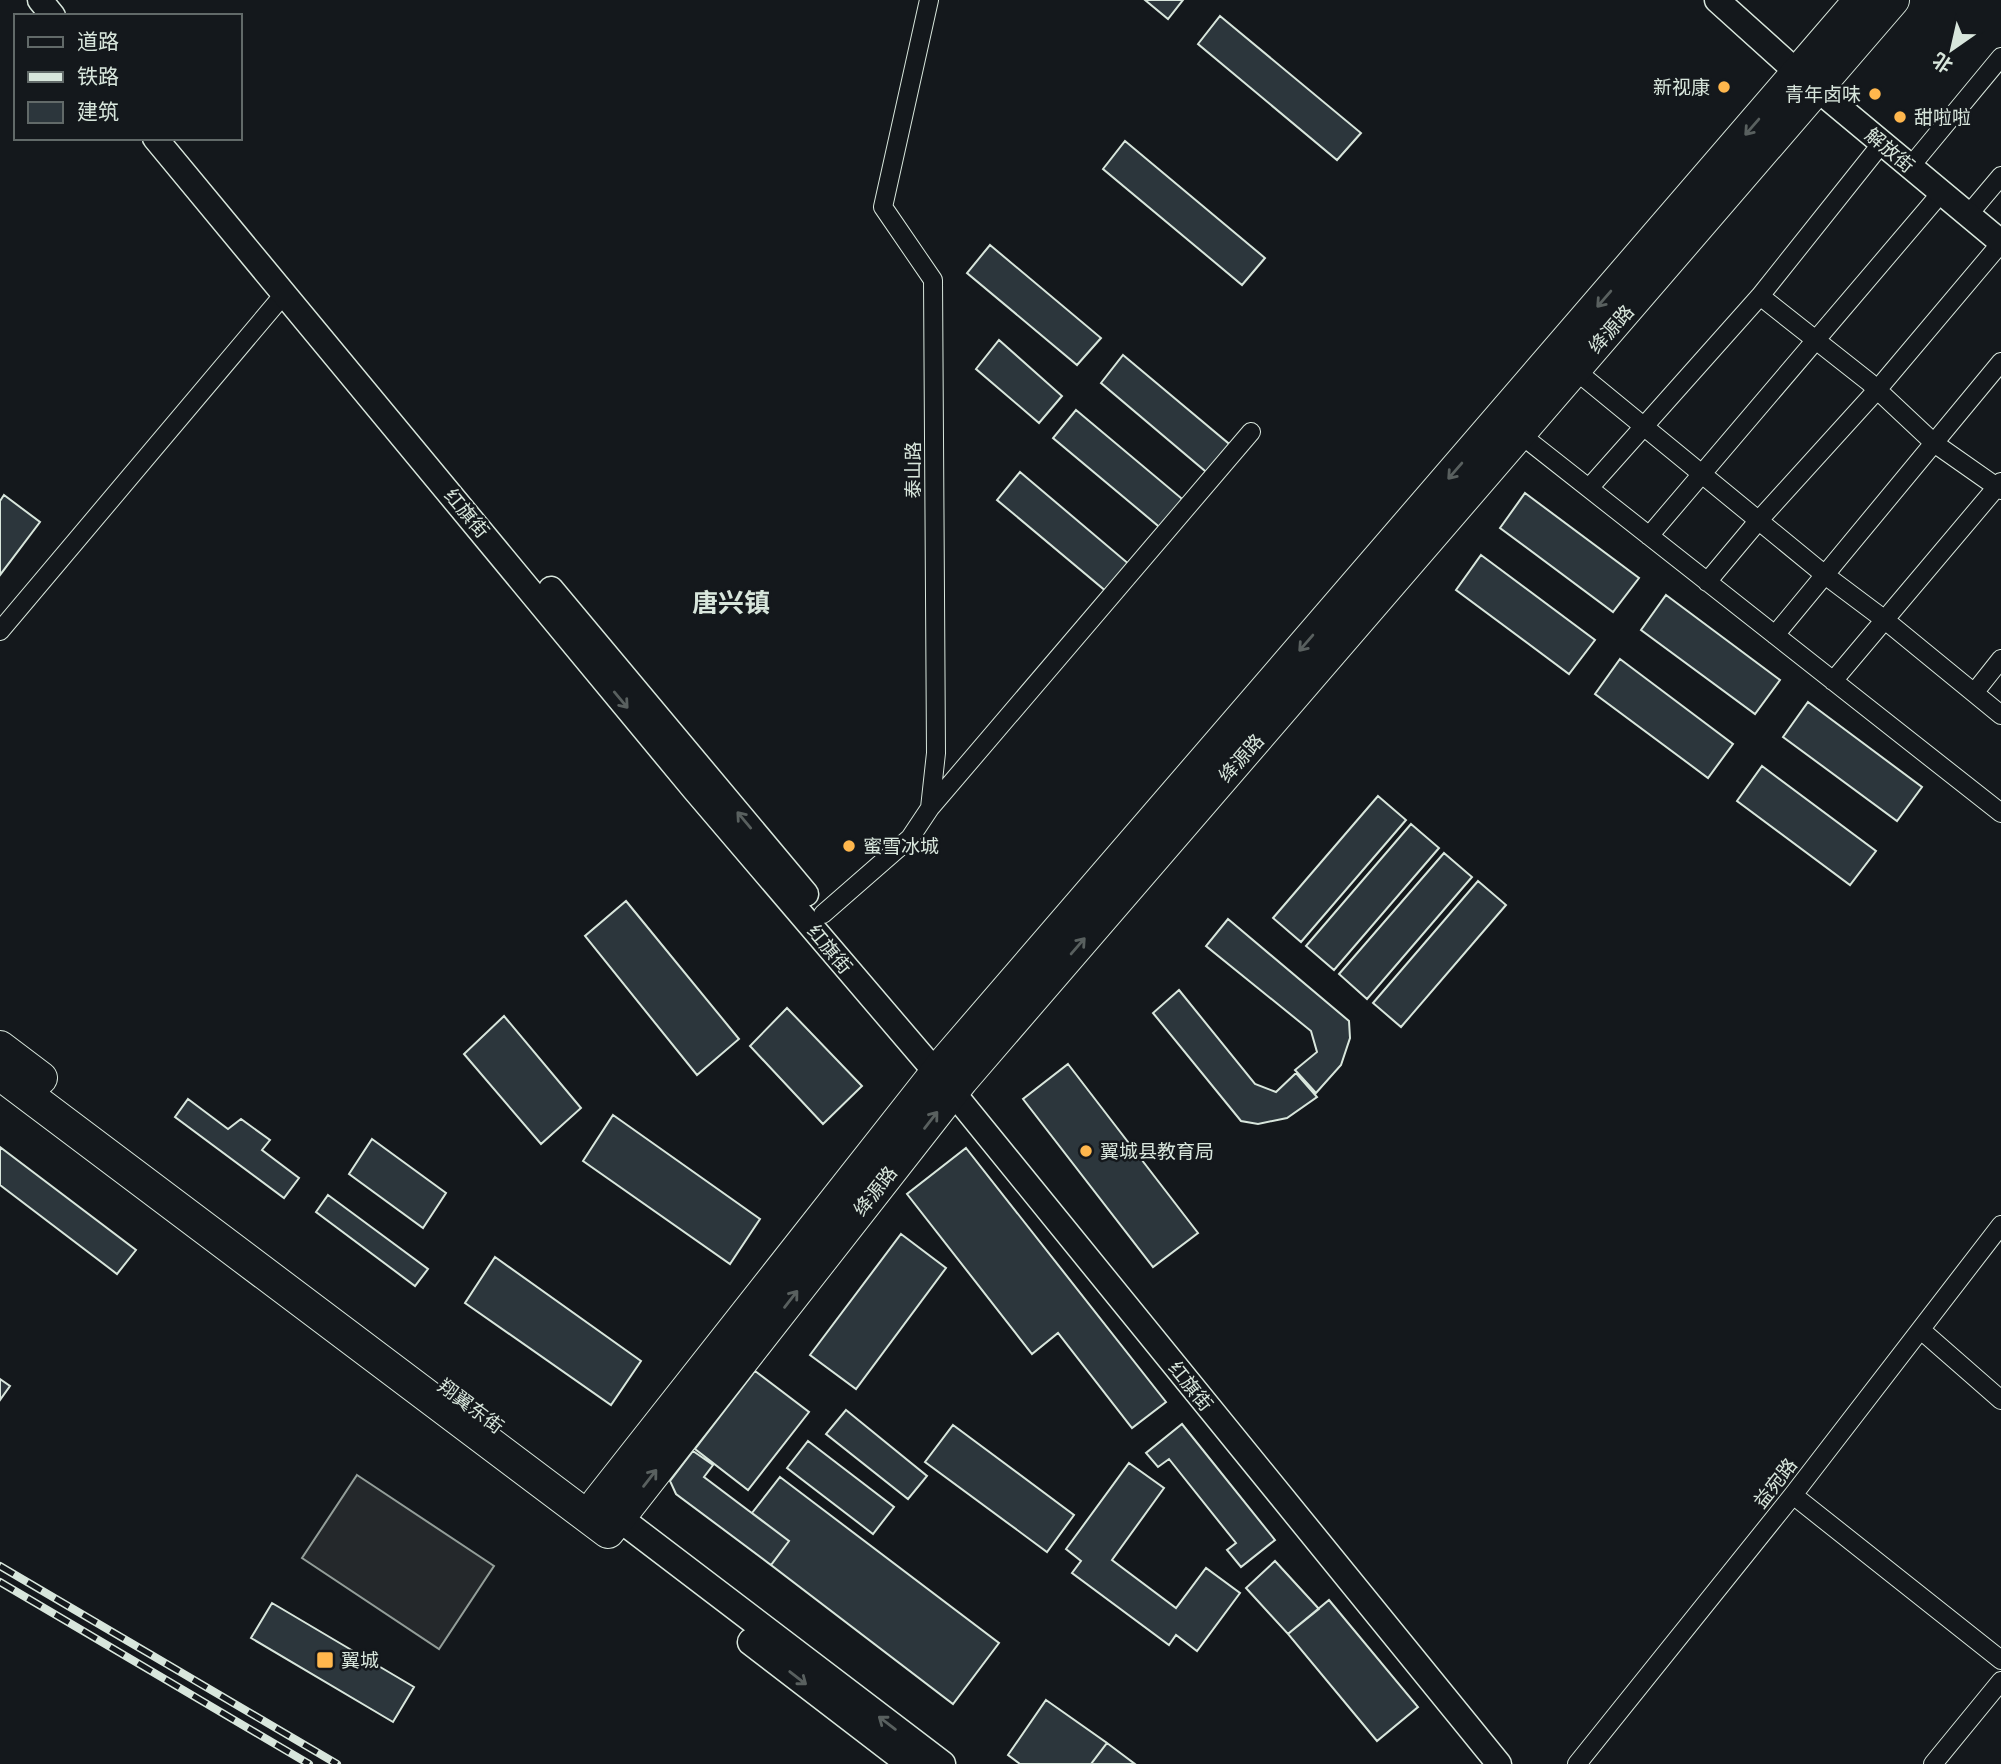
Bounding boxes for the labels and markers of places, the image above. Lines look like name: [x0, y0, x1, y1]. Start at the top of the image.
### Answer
place label: 新视康: [1653, 76, 1710, 99]
marker: 新视康: [1716, 79, 1732, 95]
place label: 青年卤味: [1785, 83, 1861, 106]
marker: 青年卤味: [1867, 86, 1883, 102]
place label: 甜啦啦: [1914, 106, 1971, 129]
marker: 甜啦啦: [1892, 109, 1908, 125]
place label: 蜜雪冰城: [863, 835, 939, 858]
marker: 蜜雪冰城: [841, 838, 857, 854]
place label: 翼城县教育局: [1100, 1140, 1214, 1163]
marker: 翼城县教育局: [1078, 1143, 1094, 1159]
place label: 翼城: [341, 1649, 379, 1672]
marker: 翼城: [315, 1650, 335, 1670]

